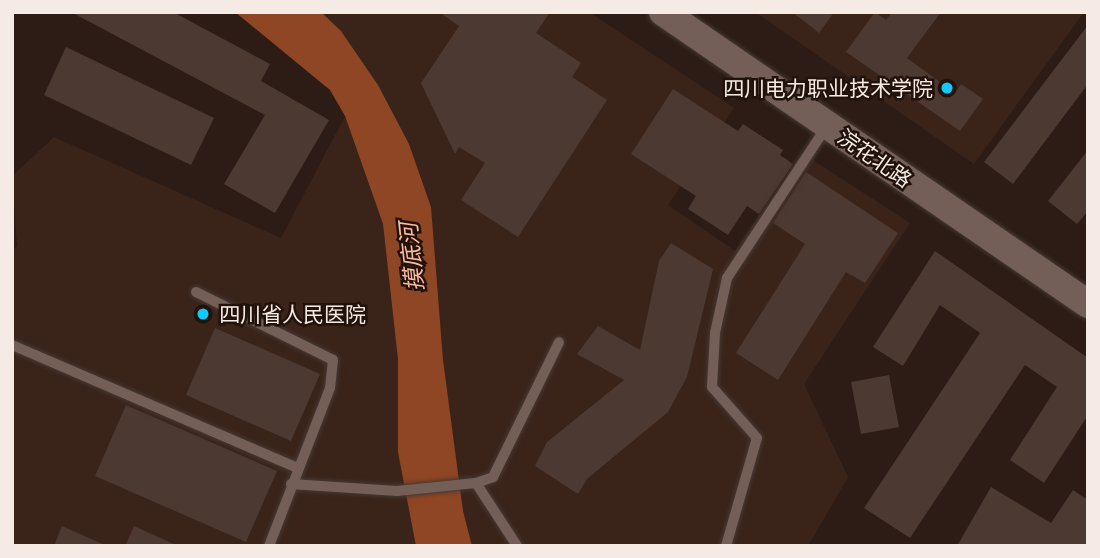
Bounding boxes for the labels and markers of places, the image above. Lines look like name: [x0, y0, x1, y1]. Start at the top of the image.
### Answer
place label: 四川电力职业技术学院: [723, 75, 933, 101]
marker: 四川电力职业技术学院: [939, 80, 955, 96]
place label: 四川省人民医院: [219, 301, 366, 327]
marker: 四川省人民医院: [193, 304, 213, 324]

